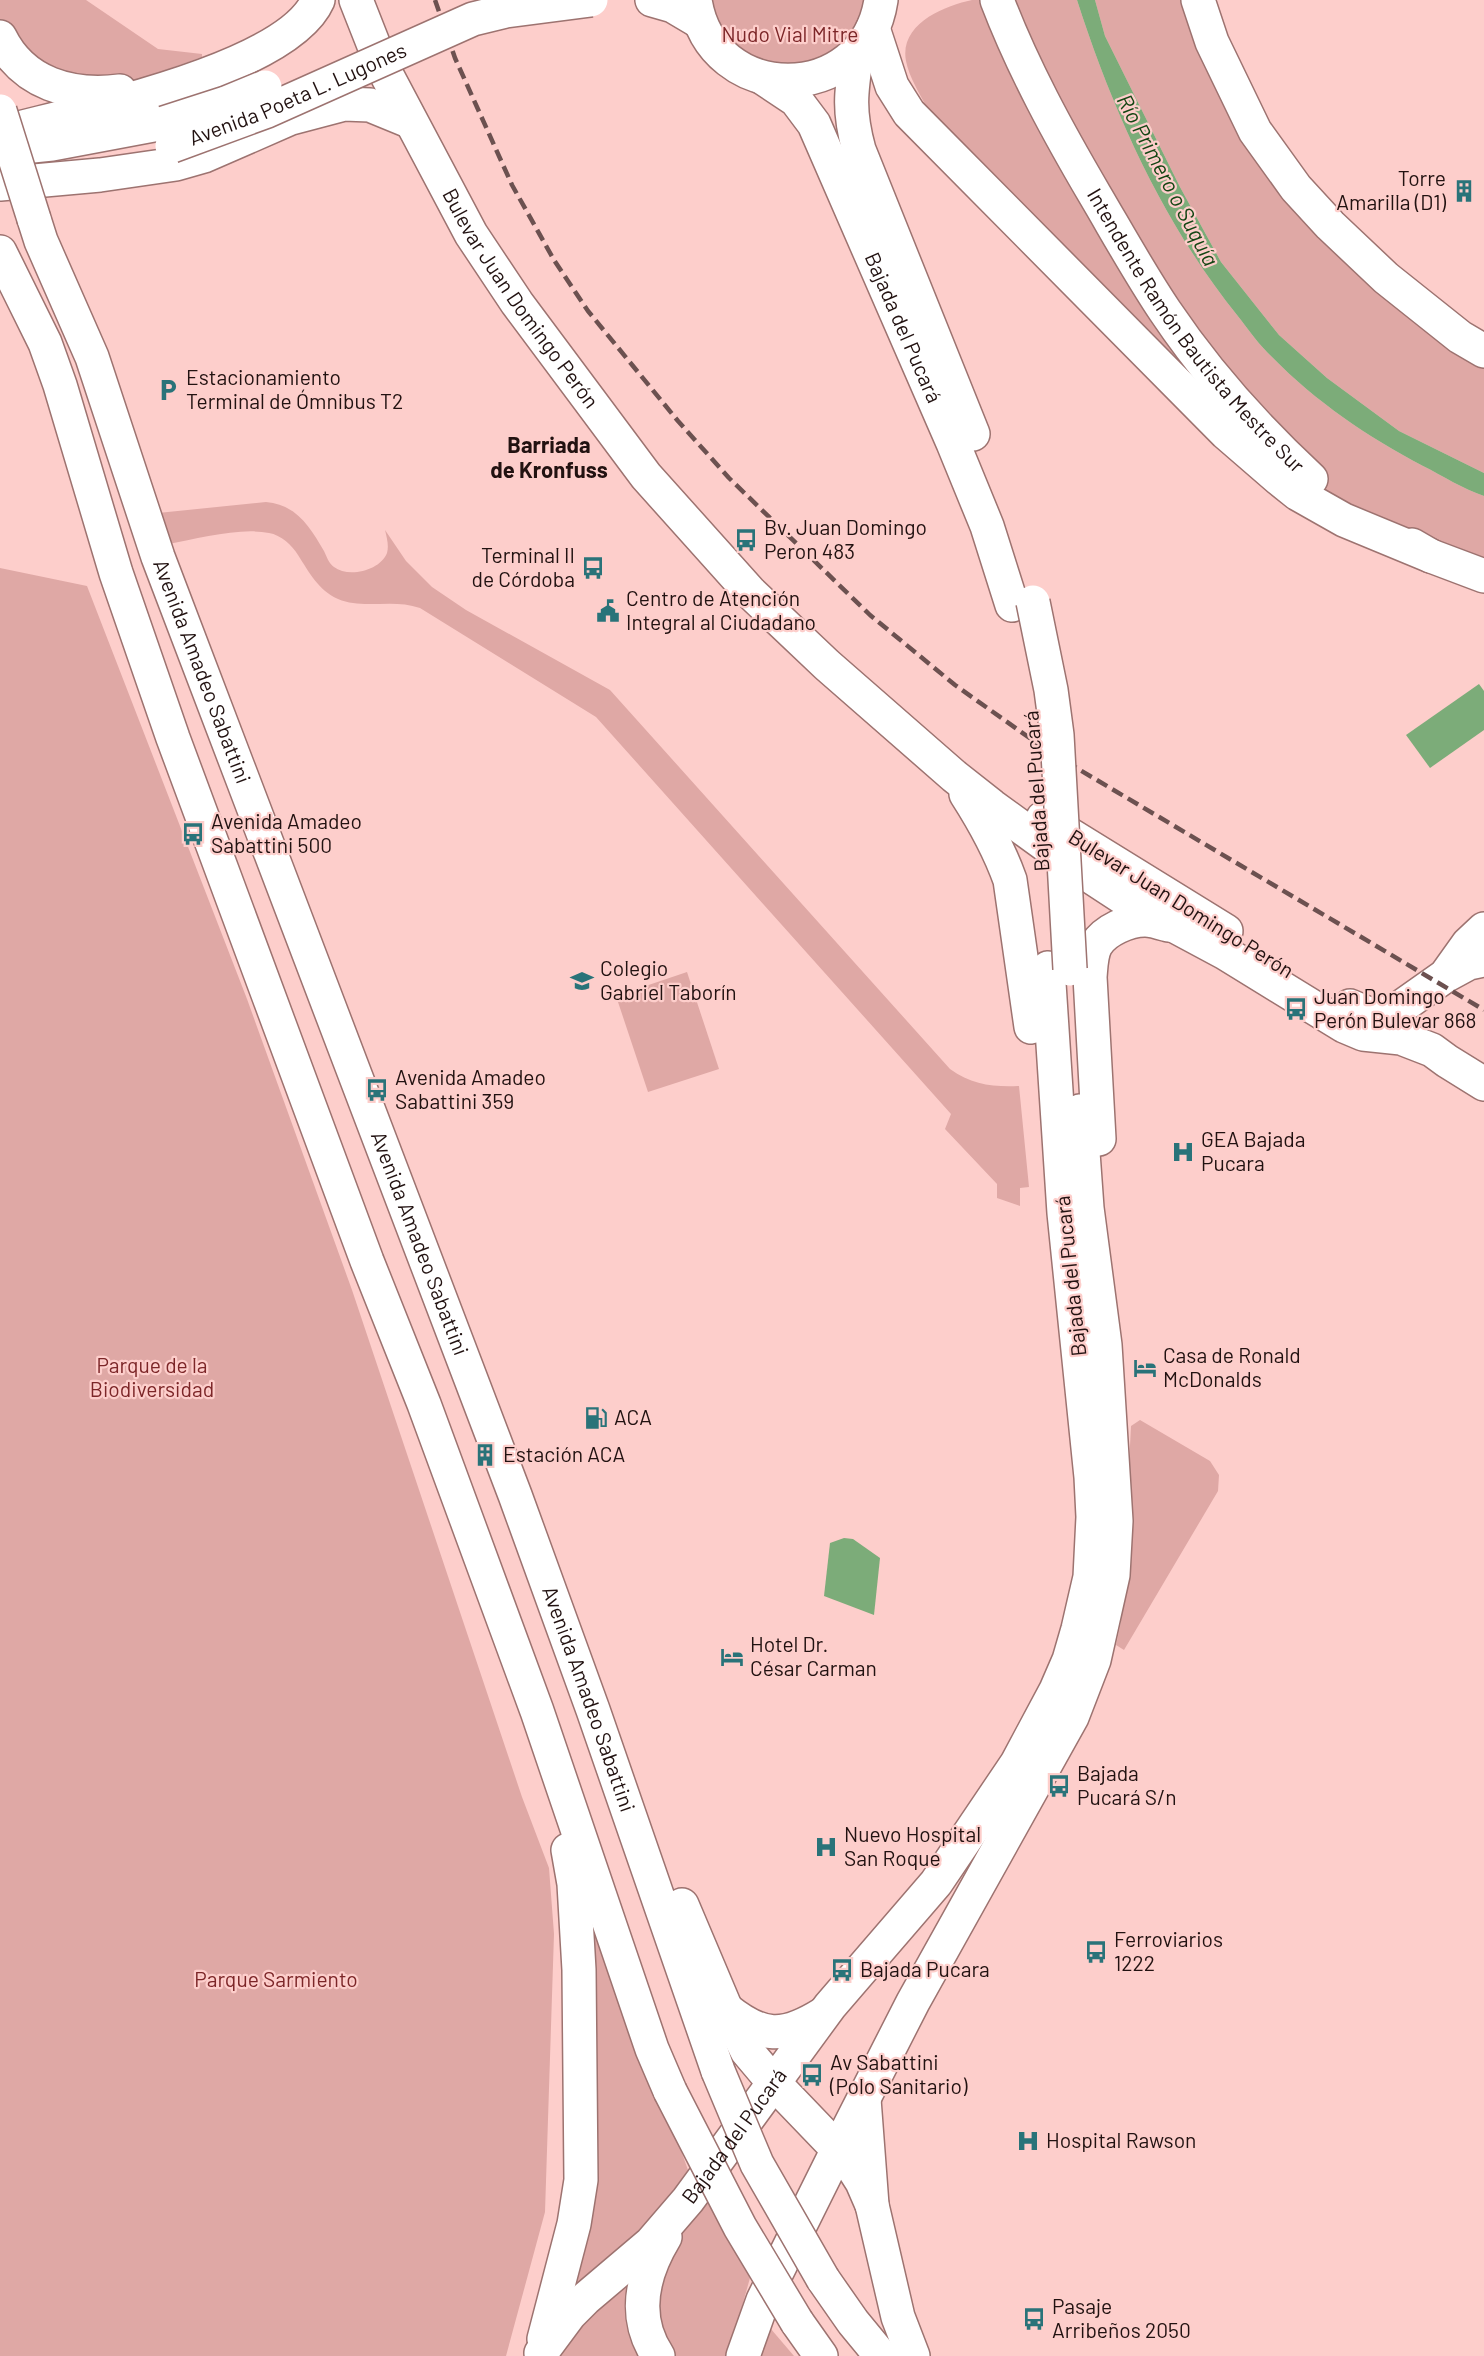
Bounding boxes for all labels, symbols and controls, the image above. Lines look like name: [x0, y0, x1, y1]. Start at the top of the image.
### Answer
park label: Nudo Vial Mitre: [722, 21, 858, 46]
street label: Avenida Poeta L. Lugones: [185, 36, 410, 150]
water label: Río Primero o Suquía: [1113, 89, 1225, 270]
place label: Torre Amarilla (D1): [1336, 165, 1447, 214]
building icon: Torre Amarilla (D1): [1451, 178, 1477, 204]
street label: Intendente Ramón Bautista Mestre Sur: [1083, 183, 1311, 477]
street label: Bulevar Juan Domingo Perón: [438, 184, 605, 412]
street label: Bajada del Pucará: [860, 248, 948, 406]
place label: Estacionamiento Terminal de Ómnibus T2: [186, 364, 403, 413]
parking icon: Estacionamiento Terminal de Ómnibus T2: [155, 377, 181, 403]
district label: Barriada de Kronfuss: [490, 431, 608, 482]
place label: Bv. Juan Domingo Peron 483: [764, 514, 927, 563]
bus stop icon: Bv. Juan Domingo Peron 483: [733, 527, 759, 553]
place label: Terminal II de Córdoba: [472, 542, 575, 591]
street label: Avenida Amadeo Sabattini: [149, 555, 257, 787]
bus stop icon: Terminal II de Córdoba: [580, 555, 606, 581]
place label: Centro de Atención Integral al Ciudadano: [626, 585, 816, 634]
public building icon: Centro de Atención Integral al Ciudadano: [595, 598, 621, 624]
street label: Bajada del Pucará: [1017, 710, 1054, 872]
place label: Avenida Amadeo Sabattini 500: [211, 808, 362, 857]
bus stop icon: Avenida Amadeo Sabattini 500: [180, 821, 206, 847]
street label: Bulevar Juan Domingo Perón: [1065, 823, 1299, 982]
place label: Colegio Gabriel Taborín: [600, 955, 737, 1004]
school or university icon: Colegio Gabriel Taborín: [569, 968, 595, 994]
place label: Juan Domingo Perón Bulevar 868: [1314, 983, 1476, 1032]
bus stop icon: Juan Domingo Perón Bulevar 868: [1283, 996, 1309, 1022]
place label: Avenida Amadeo Sabattini 359: [395, 1064, 546, 1113]
bus stop icon: Avenida Amadeo Sabattini 359: [364, 1077, 390, 1103]
place label: GEA Bajada Pucara: [1201, 1126, 1305, 1175]
street label: Avenida Amadeo Sabattini: [367, 1127, 475, 1359]
hospital icon: GEA Bajada Pucara: [1170, 1139, 1196, 1165]
street label: Bajada del Pucará: [1049, 1195, 1090, 1358]
place label: Casa de Ronald McDonalds: [1163, 1342, 1301, 1391]
park label: Parque de la Biodiversidad: [90, 1352, 214, 1401]
hotel icon: Casa de Ronald McDonalds: [1132, 1355, 1158, 1381]
place label: ACA: [614, 1404, 652, 1429]
fuel station icon: ACA: [583, 1405, 609, 1431]
place label: Estación ACA: [503, 1441, 625, 1466]
building icon: Estación ACA: [472, 1442, 498, 1468]
street label: Avenida Amadeo Sabattini: [538, 1582, 641, 1815]
place label: Hotel Dr. César Carman: [750, 1631, 877, 1680]
hotel icon: Hotel Dr. César Carman: [719, 1644, 745, 1670]
place label: Bajada Pucará S/n: [1077, 1760, 1177, 1809]
bus stop icon: Bajada Pucará S/n: [1046, 1773, 1072, 1799]
place label: Nuevo Hospital San Roque: [844, 1821, 981, 1870]
hospital icon: Nuevo Hospital San Roque: [813, 1834, 839, 1860]
place label: Ferroviarios 1222: [1114, 1926, 1223, 1975]
bus stop icon: Ferroviarios 1222: [1083, 1939, 1109, 1965]
place label: Bajada Pucara: [860, 1956, 990, 1981]
bus stop icon: Bajada Pucara: [829, 1957, 855, 1983]
park label: Parque Sarmiento: [194, 1966, 358, 1991]
place label: Av Sabattini (Polo Sanitario): [829, 2049, 968, 2098]
bus stop icon: Av Sabattini (Polo Sanitario): [799, 2062, 825, 2088]
street label: Bajada del Pucará: [676, 2063, 791, 2208]
place label: Hospital Rawson: [1046, 2127, 1196, 2152]
hospital icon: Hospital Rawson: [1015, 2128, 1041, 2154]
place label: Pasaje Arribeños 2050: [1052, 2293, 1191, 2342]
bus stop icon: Pasaje Arribeños 2050: [1021, 2306, 1047, 2332]

